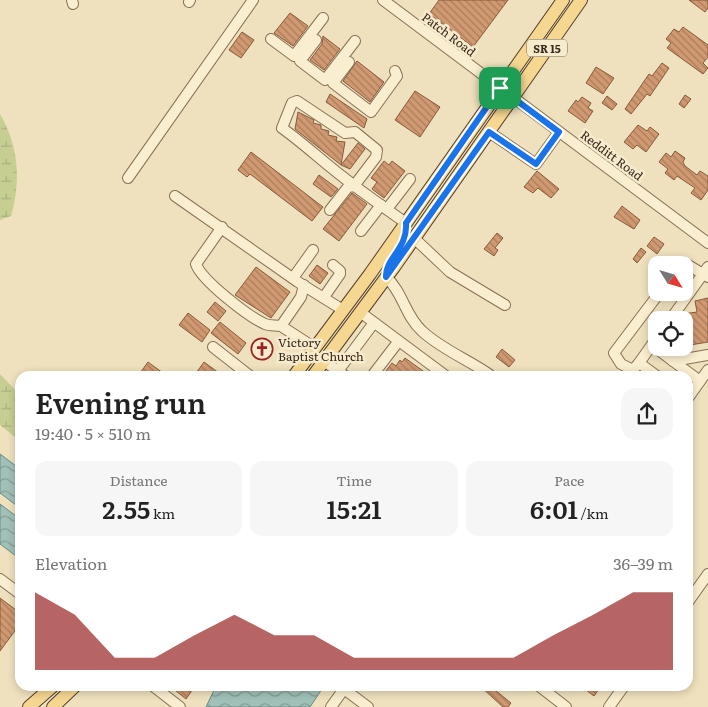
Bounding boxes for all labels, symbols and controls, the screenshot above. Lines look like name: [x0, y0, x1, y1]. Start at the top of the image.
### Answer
street label: Patch Road: [418, 8, 480, 61]
road number: SR 15: [527, 40, 567, 56]
pin: [479, 67, 521, 109]
icon: arrive: [486, 74, 514, 102]
street label: Redditt Road: [577, 126, 647, 185]
north arrow: [648, 256, 692, 301]
map controls: [648, 256, 693, 356]
button: locate: [648, 311, 693, 356]
place label: Victory Baptist Church: [278, 333, 364, 365]
church icon: Victory Baptist Church: [250, 337, 274, 361]
text: Evening run: [35, 381, 206, 423]
button: share: [621, 388, 673, 440]
text: 19:40 · 5 × 510 m: [35, 421, 151, 445]
text: Distance: [110, 470, 168, 490]
text: Time: [336, 470, 372, 490]
text: Pace: [554, 470, 584, 490]
text: 2.55: [102, 490, 150, 527]
text: 15:21: [326, 490, 382, 527]
text: 6:01: [530, 490, 578, 527]
text: km: [150, 503, 175, 523]
text: /km: [578, 503, 609, 523]
text: Elevation: [35, 551, 107, 575]
text: 36–39 m: [613, 551, 673, 575]

